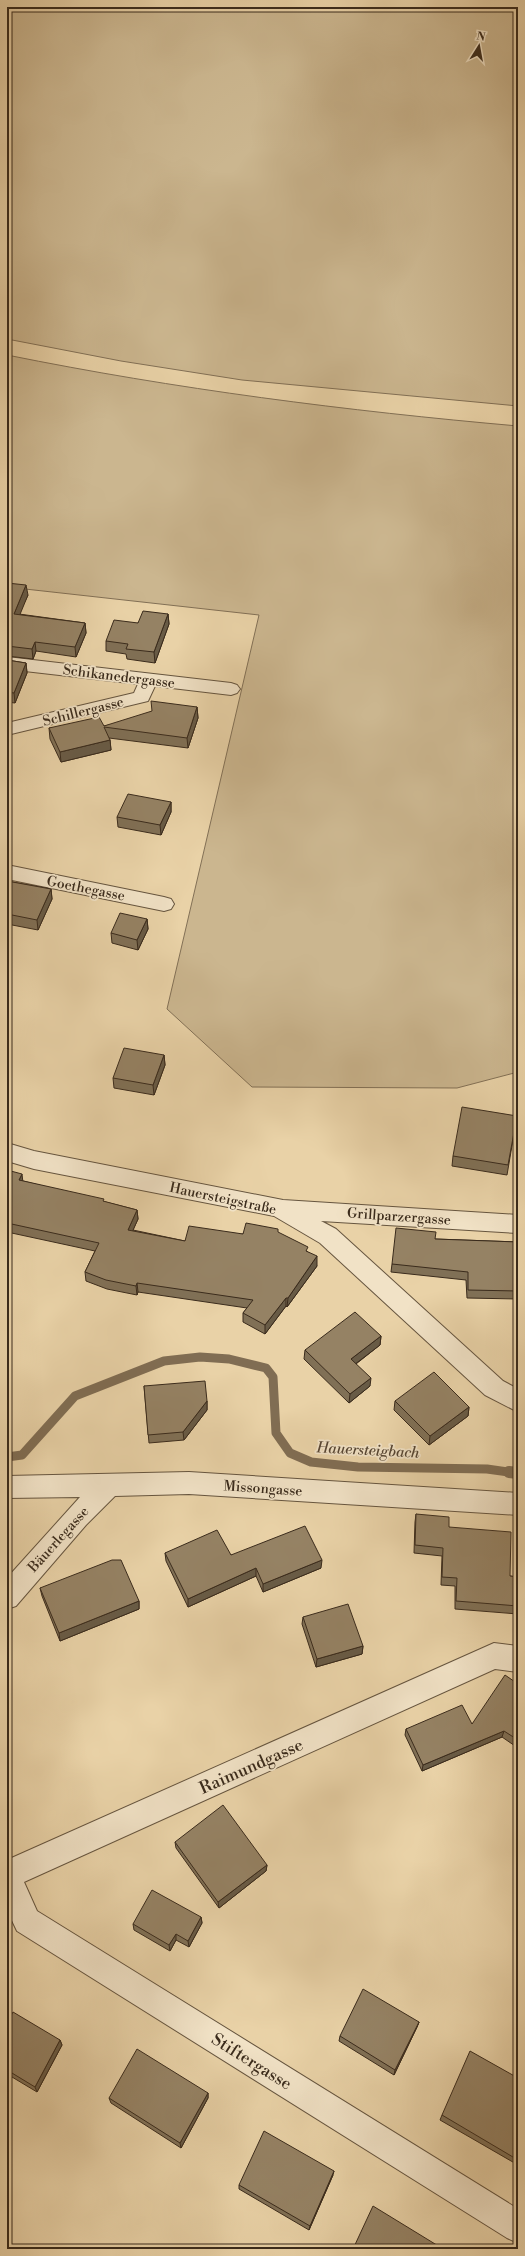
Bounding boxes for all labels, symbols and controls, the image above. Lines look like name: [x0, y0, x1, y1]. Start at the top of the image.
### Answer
north arrow: [459, 26, 499, 66]
text: N: [475, 29, 487, 45]
street label: Schikanedergasse: [62, 661, 176, 693]
street label: Schillergasse: [41, 693, 126, 731]
street label: Goethegasse: [45, 873, 127, 905]
street label: Hauersteigstraße: [168, 1179, 278, 1219]
street label: Grillparzergasse: [346, 1204, 452, 1230]
water label: Hauersteigbach: [315, 1438, 421, 1463]
street label: Missongasse: [223, 1477, 303, 1501]
street label: Bäuerlegasse: [24, 1503, 93, 1577]
street label: Raimundgasse: [196, 1734, 307, 1800]
street label: Stiftergasse: [207, 2028, 296, 2095]

